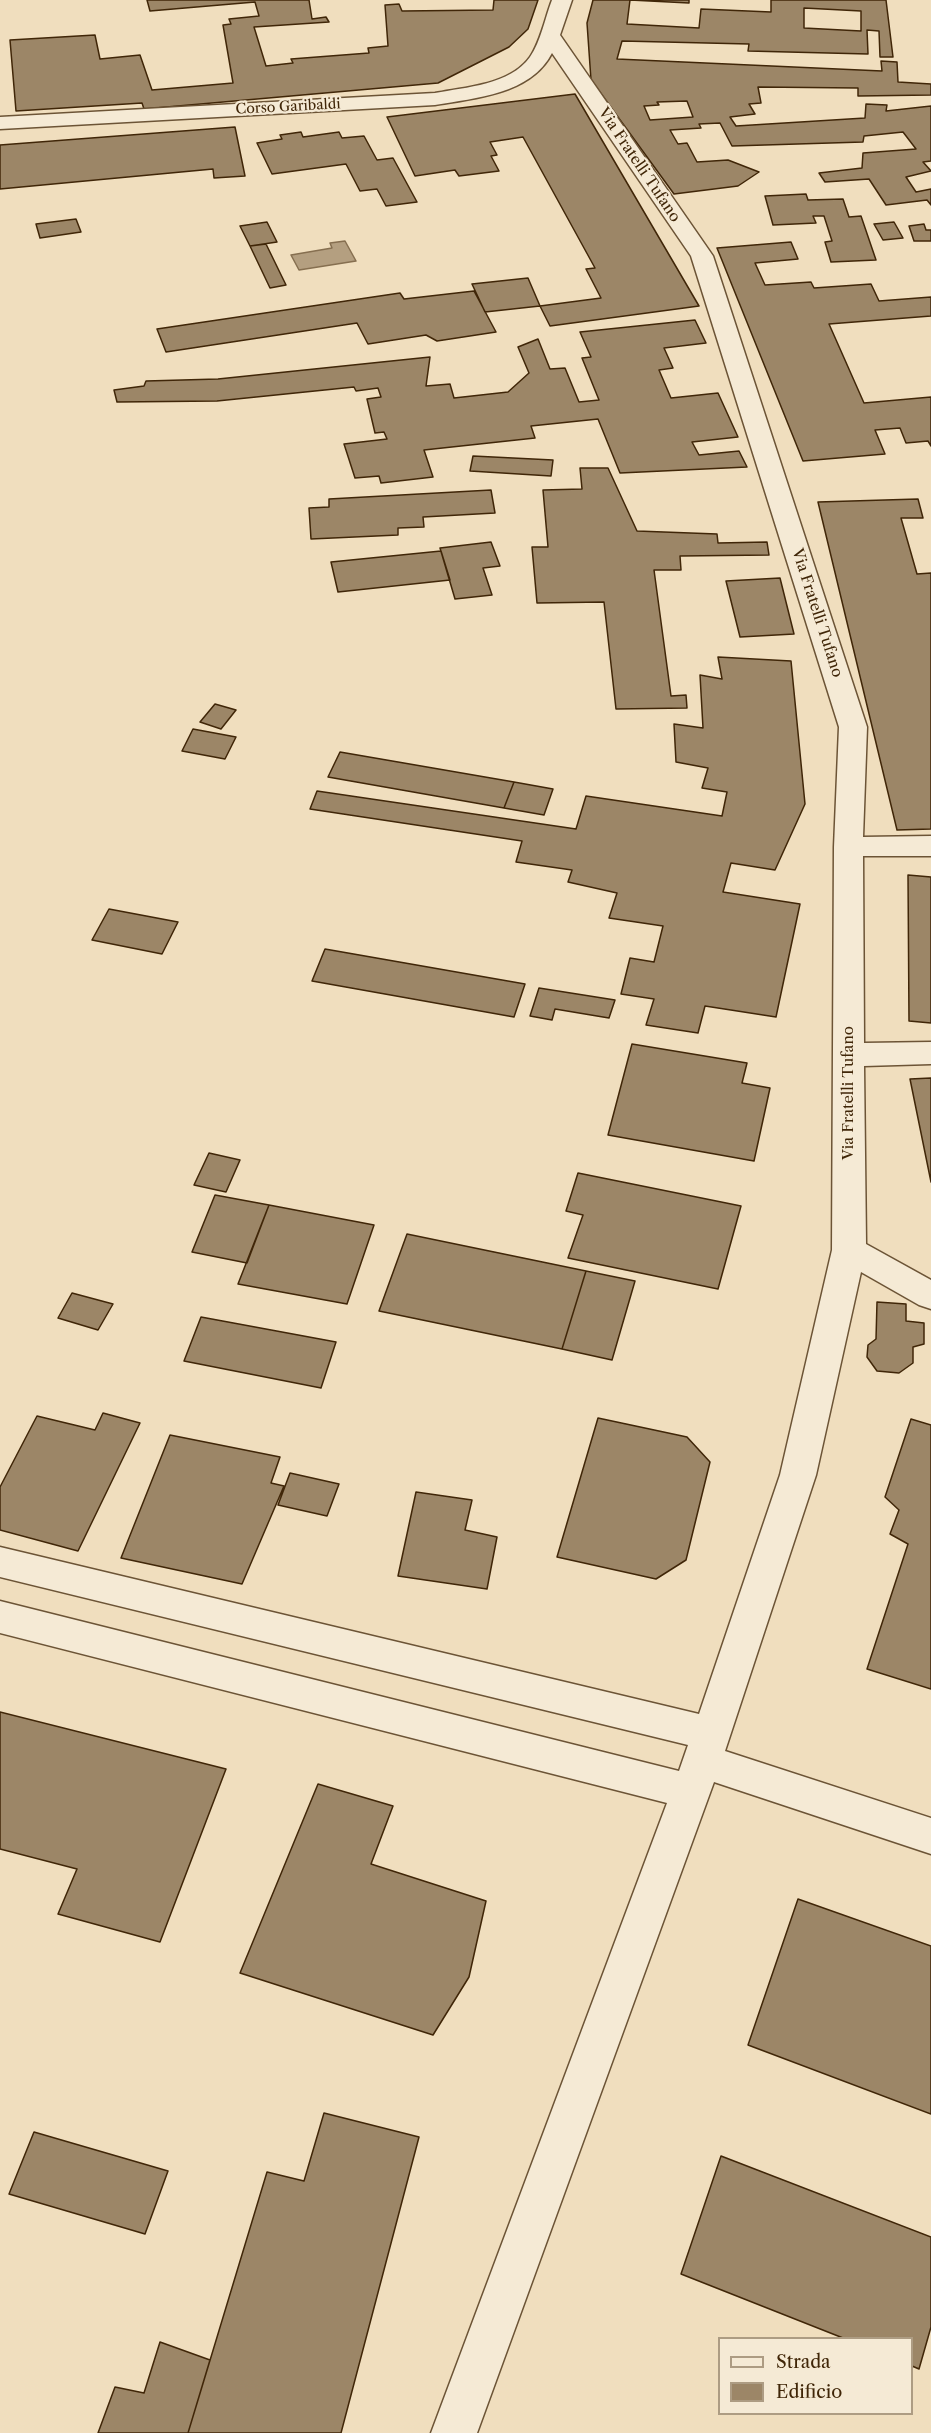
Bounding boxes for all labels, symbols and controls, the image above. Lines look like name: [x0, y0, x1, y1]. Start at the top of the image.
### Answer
street label: Corso Garibaldi: [235, 96, 341, 118]
street label: Via Fratelli Tufano: [594, 104, 684, 226]
street label: Via Fratelli Tufano: [788, 546, 846, 680]
street label: Via Fratelli Tufano: [840, 1026, 858, 1160]
legend: [718, 2337, 913, 2415]
text: Strada: [776, 2351, 831, 2373]
text: Edificio: [776, 2381, 842, 2403]

